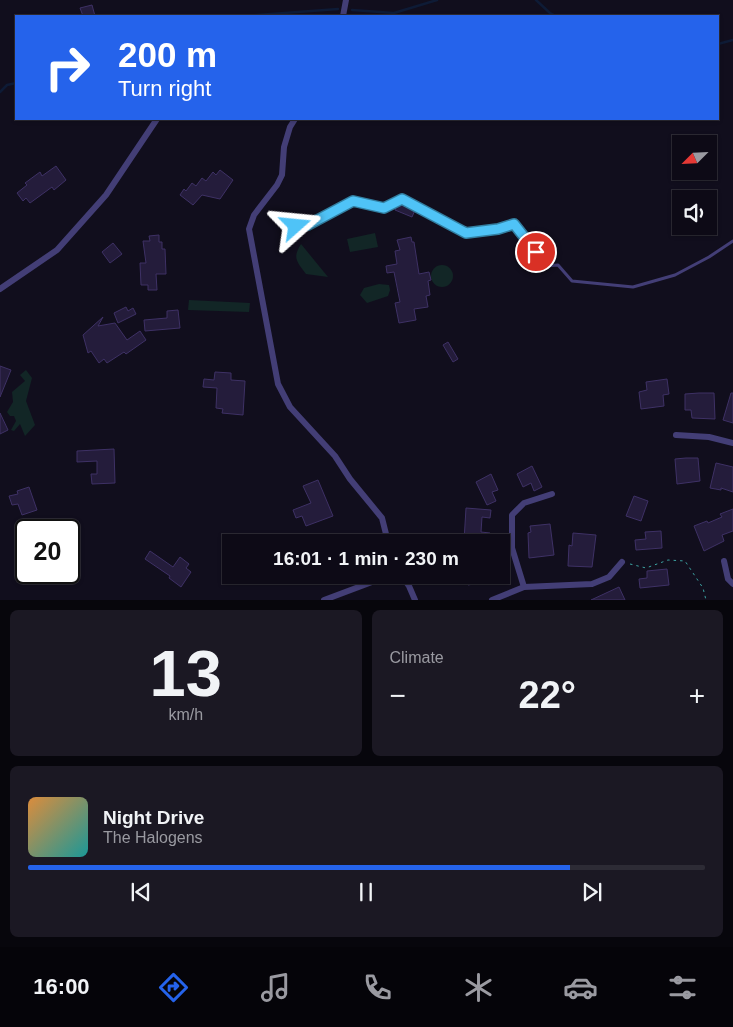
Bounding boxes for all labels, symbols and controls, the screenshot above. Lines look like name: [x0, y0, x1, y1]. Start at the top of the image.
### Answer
icon: right: [35, 35, 100, 100]
text: 200 m: [118, 35, 217, 74]
text: Turn right: [118, 76, 211, 101]
north arrow: [672, 135, 718, 180]
map controls: [672, 135, 717, 235]
button: sound: [672, 190, 717, 235]
position arrow: [269, 199, 321, 251]
pin: [515, 231, 557, 273]
icon: arrive: [522, 238, 550, 266]
speed limit sign: 20: [15, 519, 80, 584]
text: 16:01 · 1 min · 230 m: [273, 548, 459, 569]
text: 13: [150, 637, 222, 710]
text: Climate: [390, 649, 444, 666]
text: 22°: [519, 674, 576, 716]
text: −: [390, 680, 406, 711]
text: +: [689, 680, 705, 711]
text: km/h: [168, 706, 203, 723]
text: Night Drive: [103, 807, 204, 828]
text: The Halogens: [103, 829, 203, 846]
icon: previous: [127, 878, 155, 906]
icon: pause: [352, 878, 380, 906]
icon: next: [578, 878, 606, 906]
icon: directions: [156, 970, 191, 1005]
icon: music: [258, 970, 293, 1005]
icon: phone: [360, 970, 395, 1005]
icon: climate: [461, 970, 496, 1005]
icon: car: [563, 970, 598, 1005]
icon: filters: [665, 970, 700, 1005]
text: 16:00: [33, 974, 90, 999]

